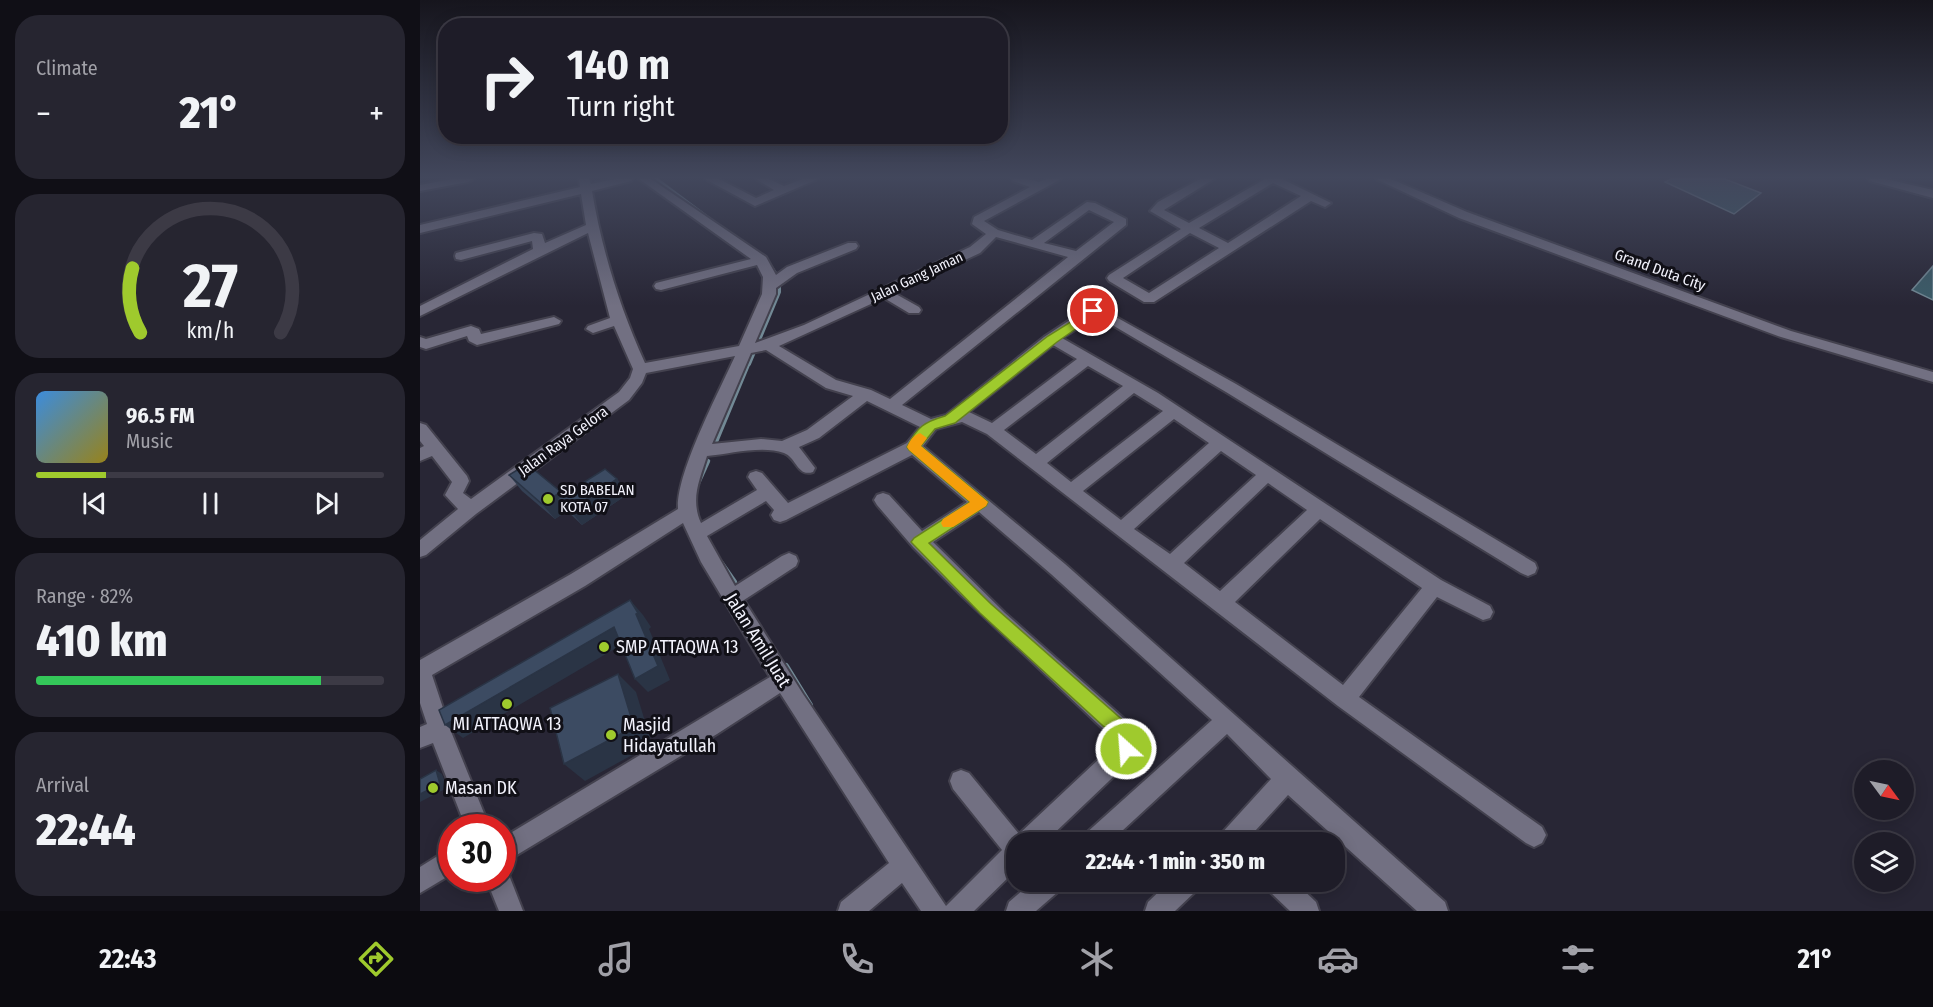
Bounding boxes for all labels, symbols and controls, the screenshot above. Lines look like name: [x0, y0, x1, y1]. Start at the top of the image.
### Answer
text: 140 m: [567, 40, 670, 90]
icon: right: [468, 42, 546, 120]
text: Climate: [36, 56, 98, 80]
text: 21°: [179, 86, 240, 140]
text: Turn right: [567, 91, 675, 123]
text: −: [36, 94, 51, 134]
text: +: [369, 94, 384, 134]
street label: Grand Duta City: [1612, 245, 1708, 295]
street label: Jalan Gang Jaman: [868, 248, 966, 306]
text: 27: [181, 249, 238, 324]
pin: [1067, 285, 1118, 336]
icon: arrive: [1076, 294, 1109, 327]
text: km/h: [186, 319, 234, 345]
text: 96.5 FM: [126, 402, 195, 429]
street label: Jalan Raya Gelora: [515, 402, 611, 480]
text: Music: [126, 429, 173, 453]
place label: SD BABELAN KOTA 07: [560, 481, 635, 516]
icon: previous: [78, 487, 111, 520]
icon: pause: [194, 487, 227, 520]
icon: next: [310, 487, 343, 520]
marker: SD BABELAN KOTA 07: [541, 492, 555, 506]
text: Range · 82%: [36, 584, 133, 608]
street label: Jalan Amil Juat: [720, 589, 796, 691]
text: 410 km: [36, 614, 168, 668]
place label: SMP ATTAQWA 13: [616, 636, 738, 658]
marker: SMP ATTAQWA 13: [597, 640, 611, 654]
marker: MI ATTAQWA 13: [500, 697, 514, 711]
place label: MI ATTAQWA 13: [453, 713, 562, 735]
place label: Masjid Hidayatullah: [623, 714, 716, 757]
position arrow: [1094, 717, 1158, 781]
marker: Masjid Hidayatullah: [604, 728, 618, 742]
north arrow: [1854, 760, 1914, 820]
map controls: [1854, 760, 1914, 892]
text: Arrival: [36, 773, 89, 797]
place label: Masan DK: [445, 777, 517, 799]
marker: Masan DK: [426, 781, 440, 795]
text: 22:44: [36, 803, 136, 857]
speed limit sign: 30: [438, 814, 516, 892]
button: layers: [1854, 832, 1914, 892]
text: 22:44 · 1 min · 350 m: [1086, 848, 1265, 875]
icon: directions: [355, 938, 397, 980]
icon: music: [595, 938, 637, 980]
icon: phone: [836, 938, 878, 980]
icon: climate: [1076, 938, 1118, 980]
icon: car: [1317, 938, 1359, 980]
icon: filters: [1557, 938, 1599, 980]
text: 22:43: [99, 943, 157, 975]
text: 21°: [1798, 943, 1834, 975]

